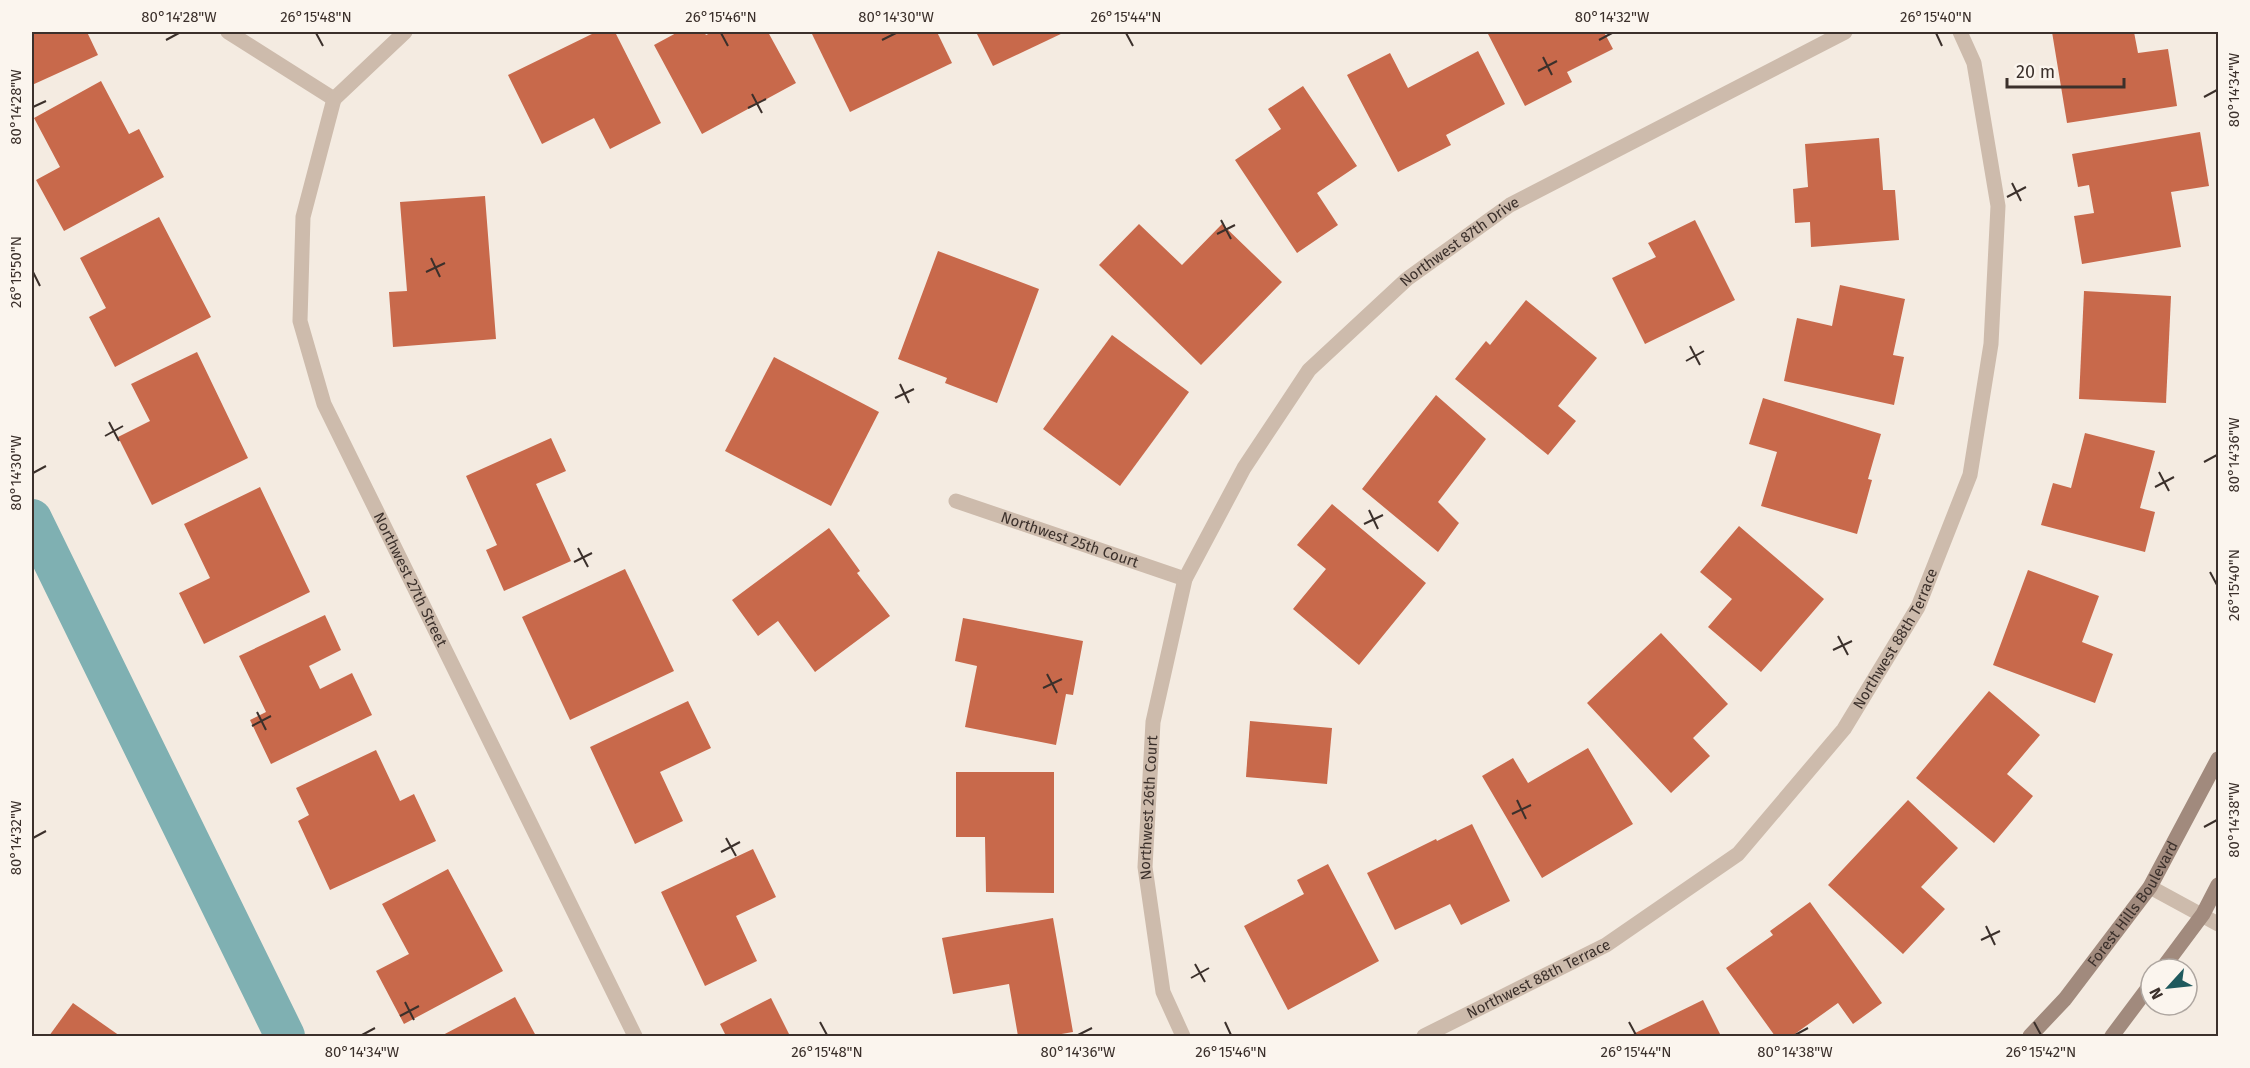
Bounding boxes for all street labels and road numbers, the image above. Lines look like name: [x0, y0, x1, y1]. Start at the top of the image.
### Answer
street label: Northwest 87th Drive: [1396, 193, 1522, 290]
street label: Northwest 25th Court: [998, 508, 1141, 572]
street label: Northwest 27th Street: [370, 509, 451, 650]
street label: Northwest 88th Terrace: [1849, 566, 1941, 712]
street label: Northwest 26th Court: [1136, 734, 1161, 881]
street label: Forest Hills Boulevard: [2084, 838, 2182, 970]
street label: Northwest 88th Terrace: [1464, 935, 1613, 1022]

